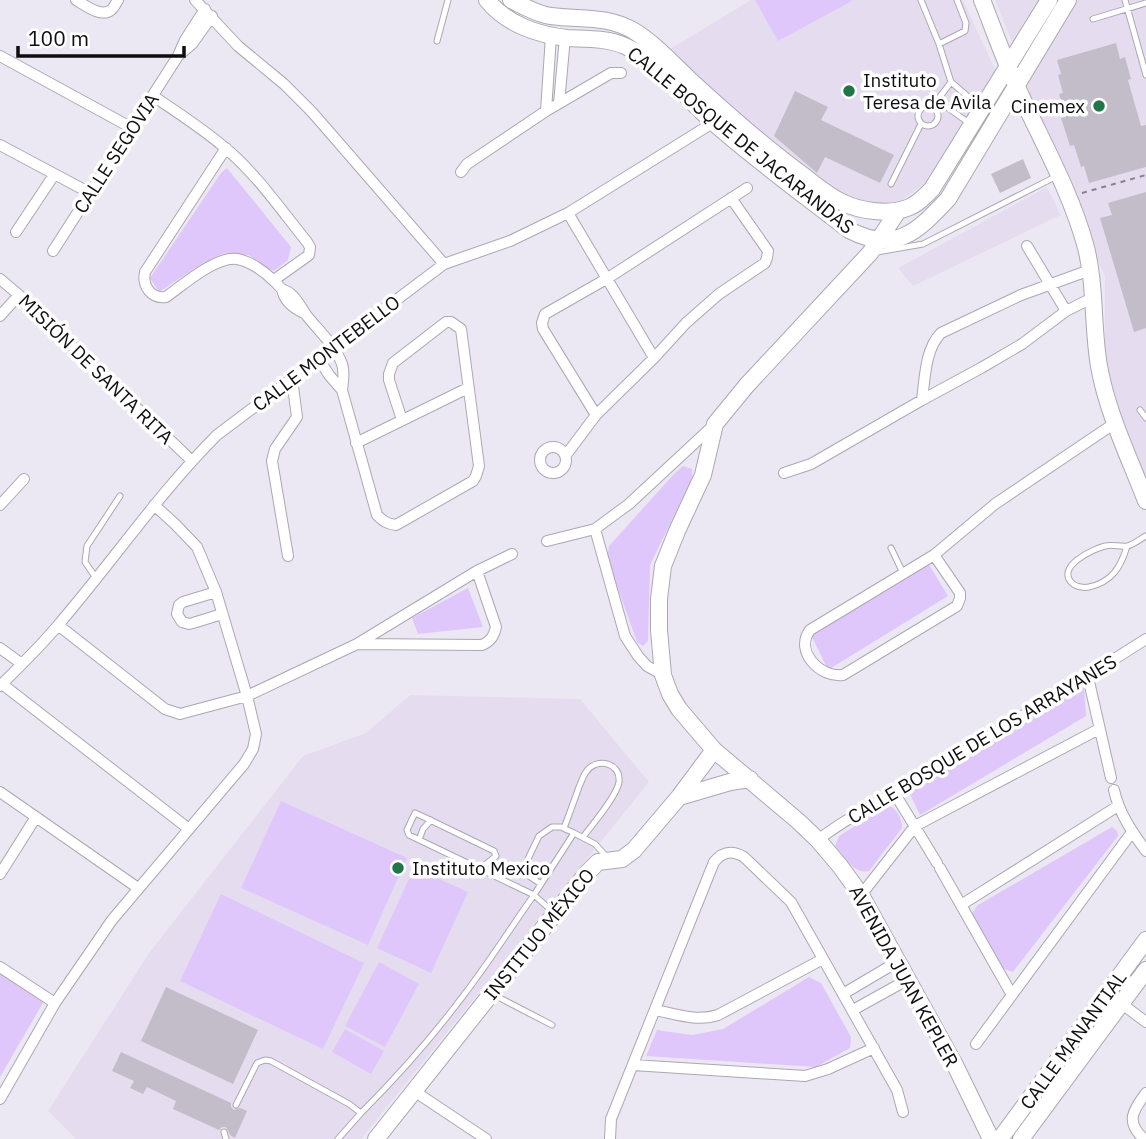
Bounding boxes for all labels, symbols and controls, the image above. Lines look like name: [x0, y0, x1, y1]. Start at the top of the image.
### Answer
scale bar: [18, 14, 184, 58]
text: 100 m: [28, 24, 89, 52]
street label: CALLE BOSQUE DE JACARANDAS: [623, 41, 859, 239]
place label: Instituto Teresa de Avila: [863, 68, 991, 114]
marker: Instituto Teresa de Avila: [841, 83, 857, 99]
street label: CALLE SEGOVIA: [68, 88, 164, 218]
place label: Cinemex: [1011, 94, 1085, 118]
marker: Cinemex: [1091, 98, 1107, 114]
street label: MISIÓN DE SANTA RITA: [14, 289, 178, 449]
street label: CALLE MONTEBELLO: [248, 290, 404, 416]
street label: CALLE BOSQUE DE LOS ARRAYANES: [843, 649, 1121, 829]
place label: Instituto Mexico: [412, 856, 550, 880]
marker: Instituto Mexico: [390, 860, 406, 876]
street label: INSTITUO MÉXICO: [479, 863, 599, 1005]
street label: AVENIDA JUAN KEPLER: [844, 881, 964, 1071]
street label: CALLE MANANTIAL: [1015, 966, 1131, 1114]

